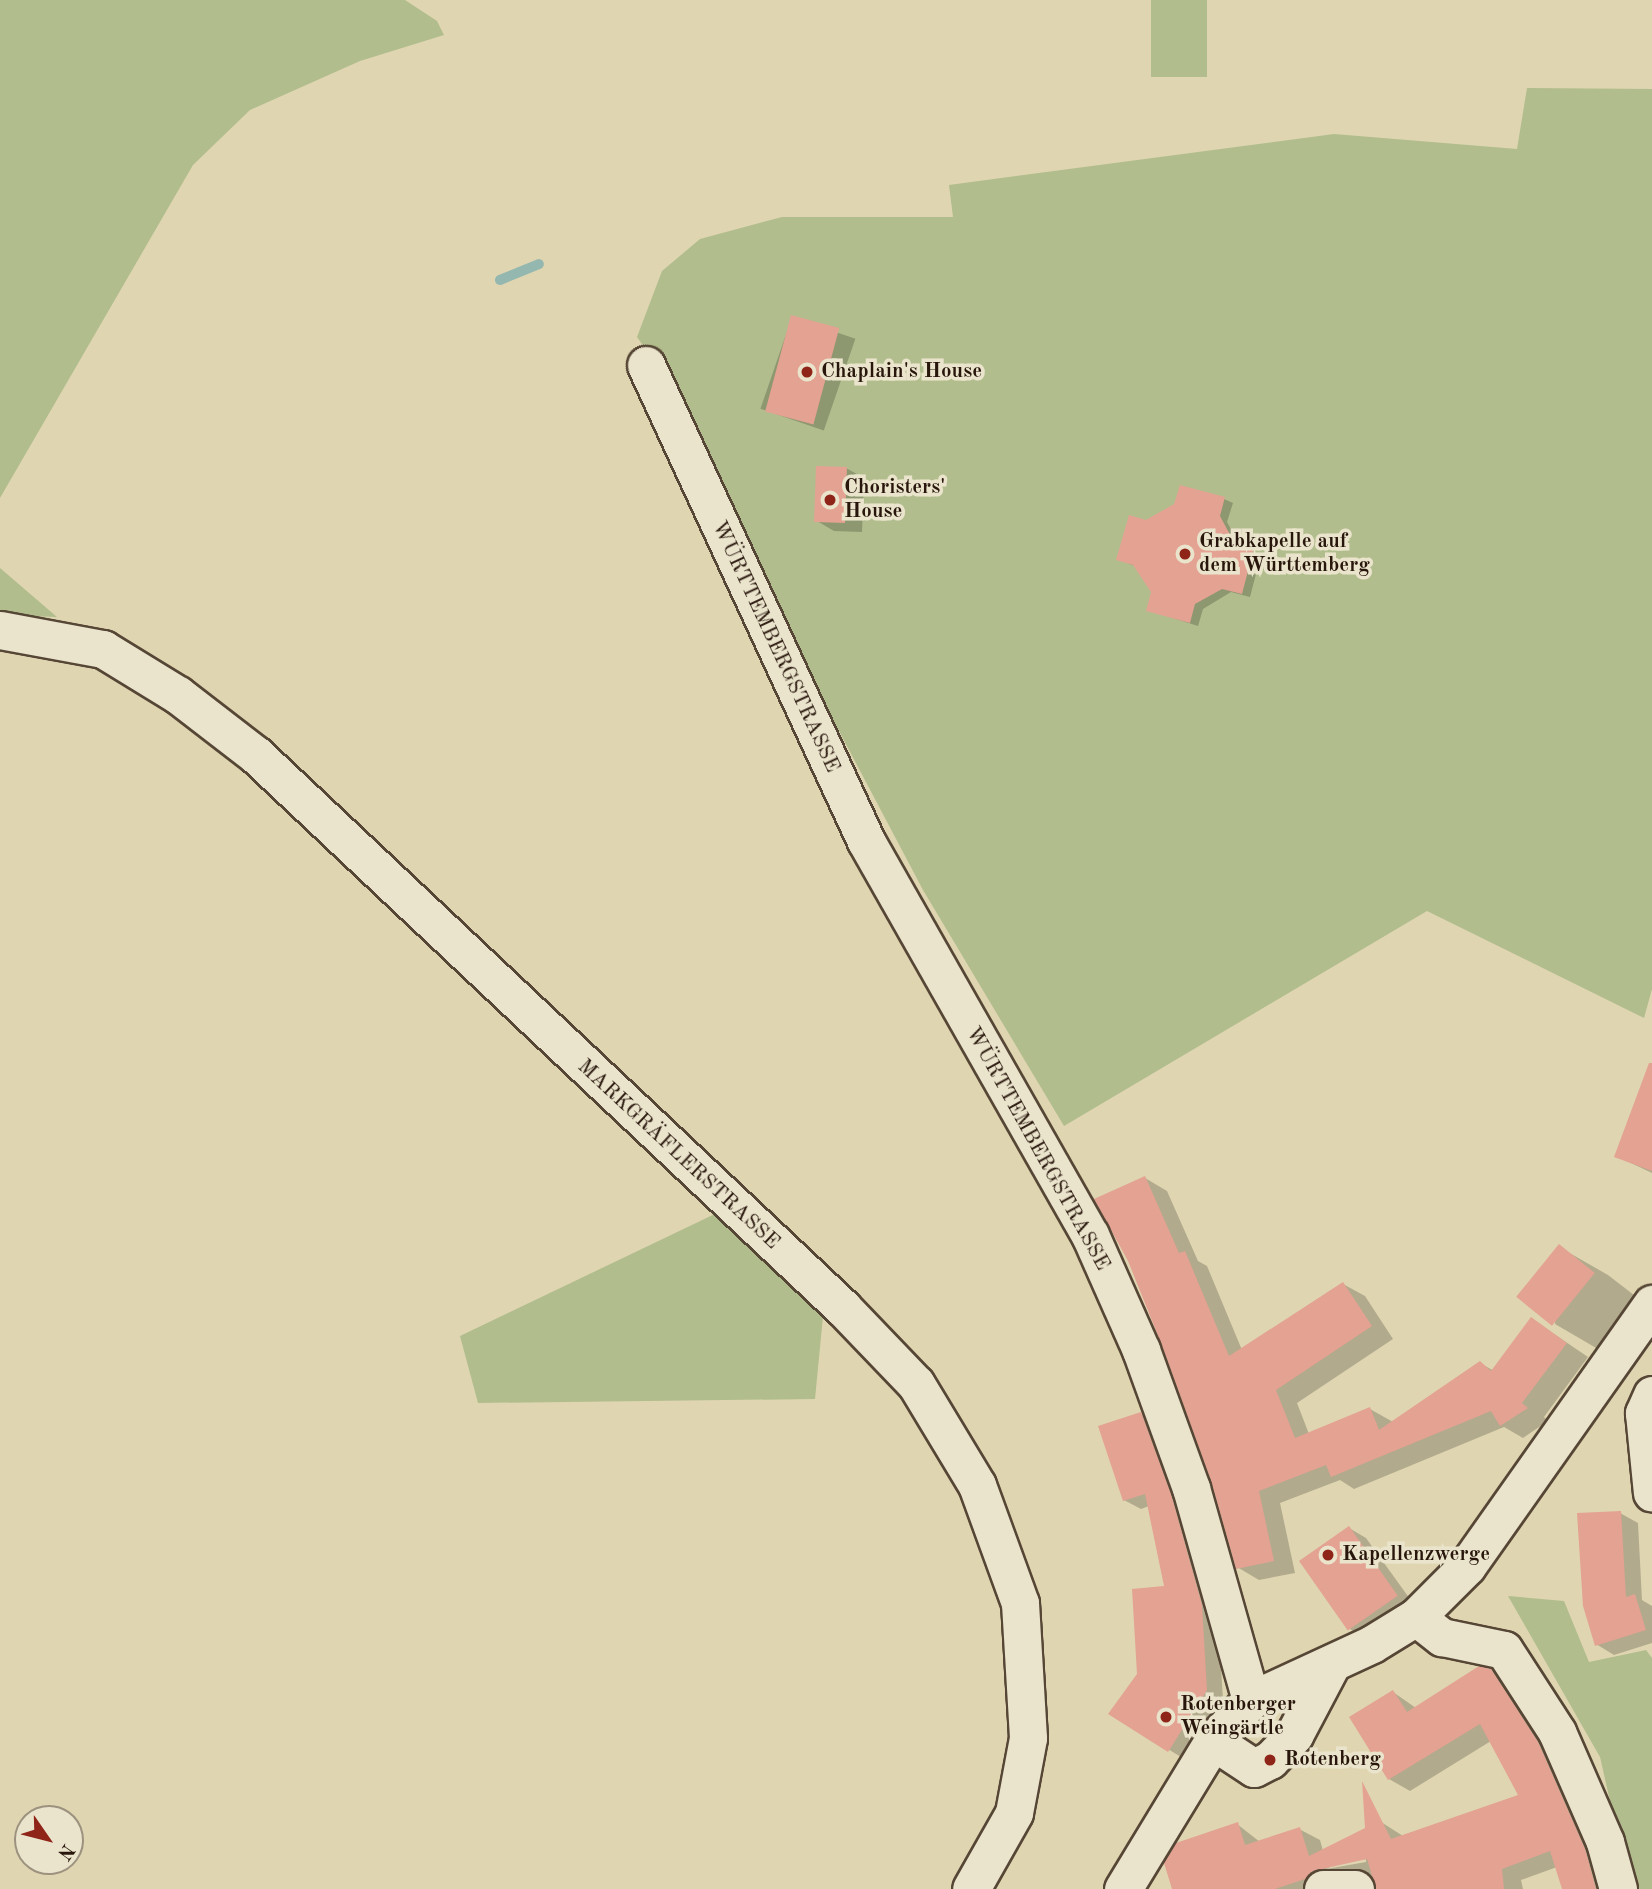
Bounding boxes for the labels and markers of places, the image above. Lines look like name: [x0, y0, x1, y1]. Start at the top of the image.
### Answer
place label: Chaplain's House: [821, 359, 982, 385]
marker: Chaplain's House: [799, 364, 815, 380]
place label: Choristers' House: [844, 475, 945, 525]
marker: Choristers' House: [822, 492, 838, 508]
place label: Grabkapelle auf dem Württemberg: [1199, 529, 1370, 579]
marker: Grabkapelle auf dem Württemberg: [1177, 546, 1193, 562]
place label: Kapellenzwerge: [1342, 1542, 1490, 1568]
marker: Kapellenzwerge: [1320, 1547, 1336, 1563]
place label: Rotenberger Weingärtle: [1180, 1692, 1296, 1742]
marker: Rotenberger Weingärtle: [1158, 1709, 1174, 1725]
place label: Rotenberg: [1284, 1747, 1381, 1773]
marker: Rotenberg: [1262, 1752, 1278, 1768]

